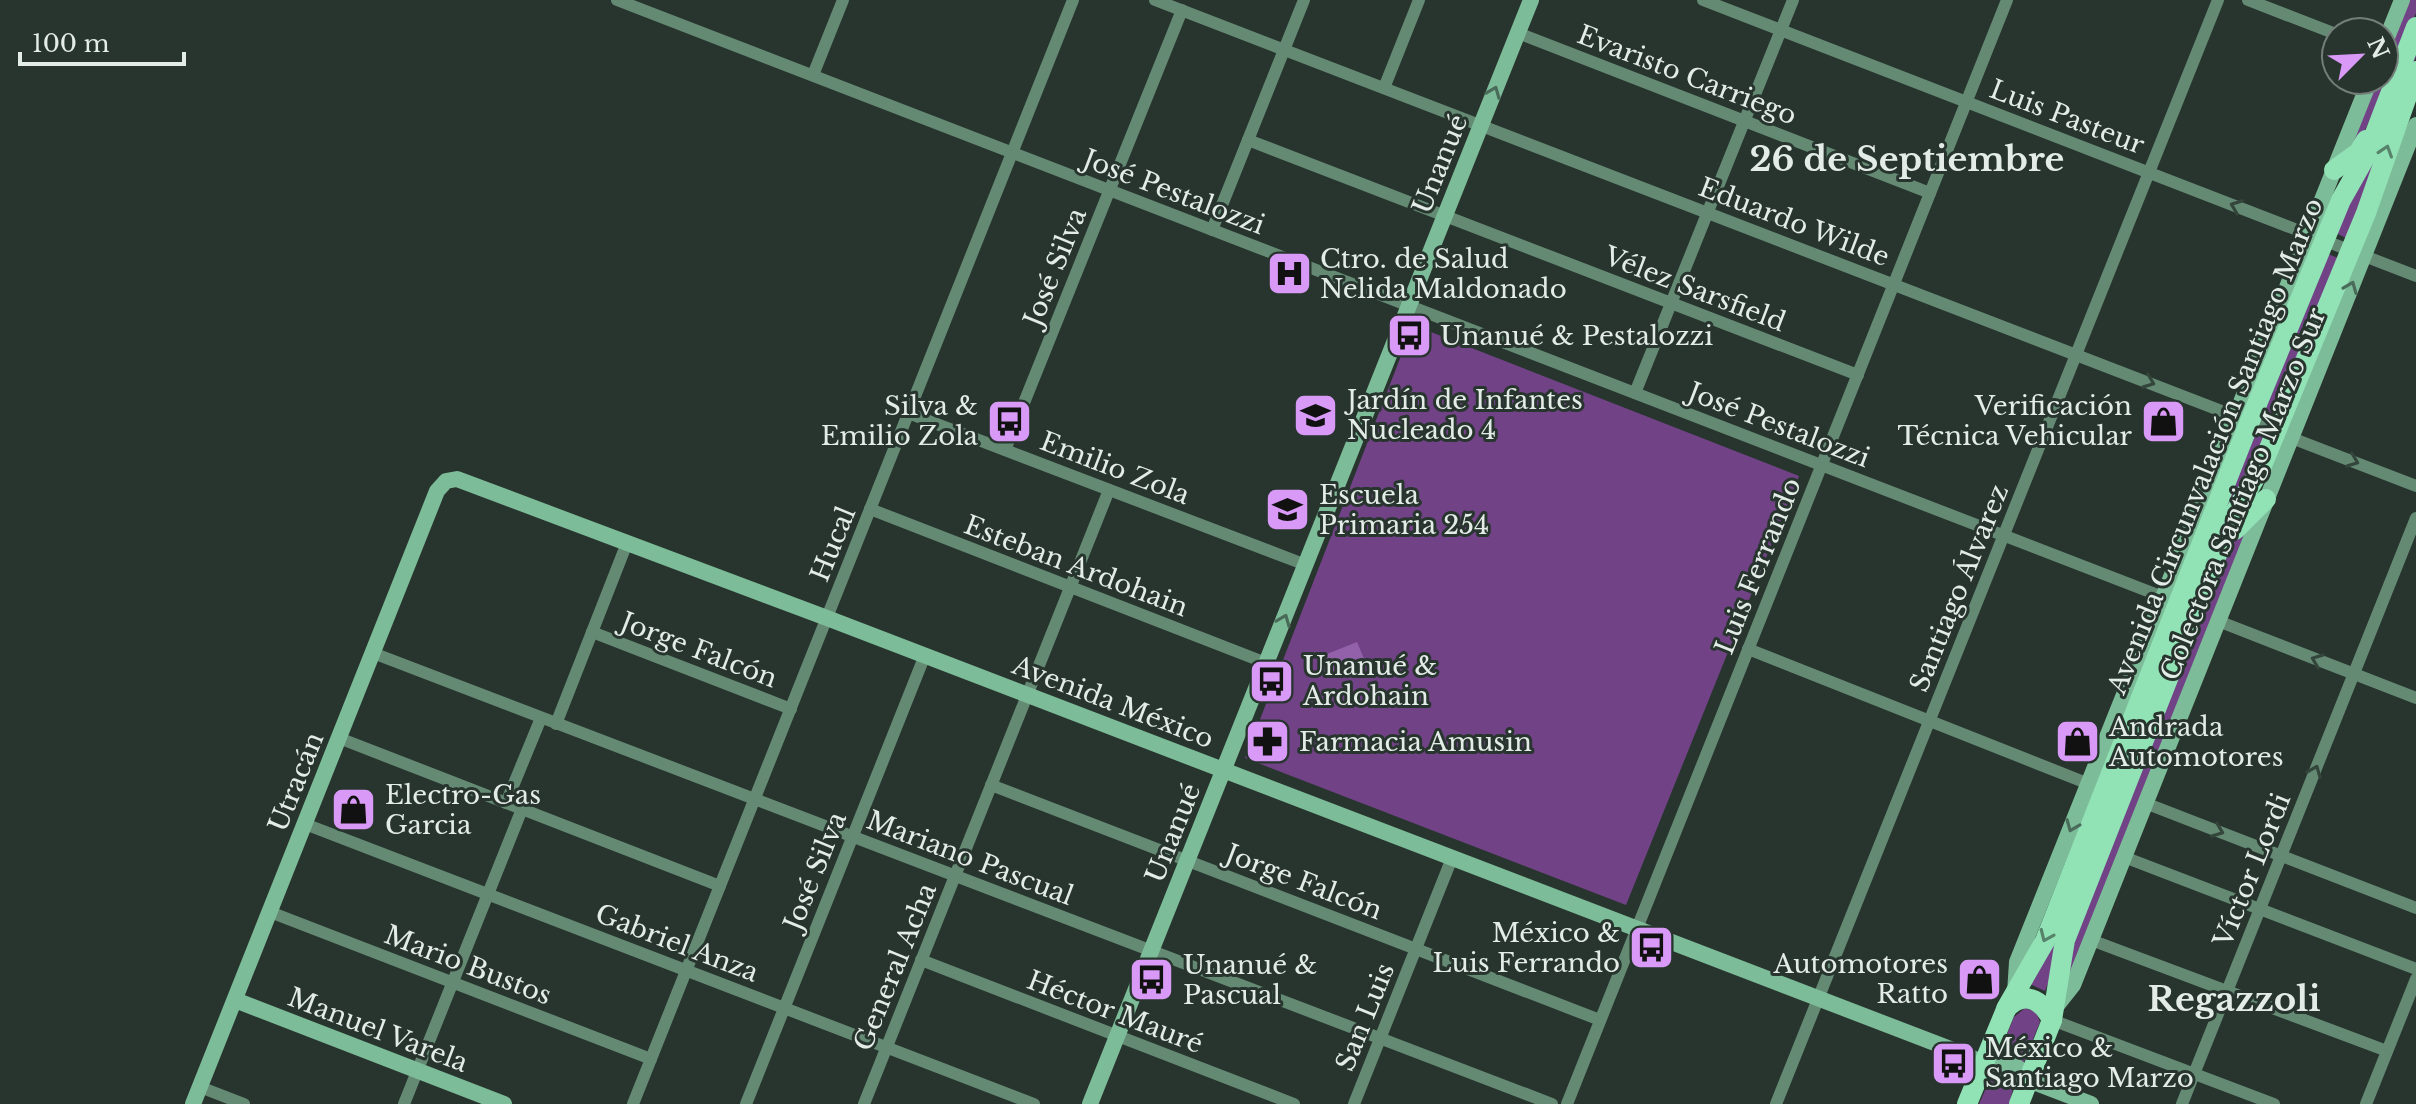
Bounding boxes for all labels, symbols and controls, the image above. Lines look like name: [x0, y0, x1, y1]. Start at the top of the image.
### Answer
scale bar: [20, 16, 184, 66]
north arrow: [2320, 16, 2400, 96]
street label: Evaristo Carriego: [1573, 18, 1801, 132]
text: 100 m: [32, 29, 110, 58]
text: N: [2361, 33, 2394, 63]
street label: Luis Pasteur: [1985, 73, 2149, 161]
one-way arrow: [1485, 86, 1501, 100]
street label: Unanué: [1406, 110, 1474, 218]
district label: 26 de Septiembre: [1749, 138, 2065, 180]
street label: José Pestalozzi: [1076, 142, 1269, 241]
one-way arrow: [2377, 144, 2393, 158]
street label: Eduardo Wilde: [1694, 171, 1894, 273]
street label: Avenida Circunvalación Santiago Marzo: [2100, 193, 2329, 700]
one-way arrow: [2230, 199, 2244, 216]
street label: José Silva: [1016, 203, 1093, 334]
street label: Vélez Sarsfield: [1599, 239, 1790, 338]
place label: Ctro. de Salud Nelida Maldonado: [1320, 243, 1567, 305]
hospital icon: Ctro. de Salud Nelida Maldonado: [1265, 250, 1313, 298]
one-way arrow: [2341, 281, 2358, 295]
street label: Colectora Santiago Marzo Sur: [2153, 303, 2333, 685]
bus stop icon: Unanué & Pestalozzi: [1385, 312, 1433, 360]
place label: Unanué & Pestalozzi: [1440, 320, 1713, 352]
one-way arrow: [2141, 372, 2155, 389]
street label: José Pestalozzi: [1681, 375, 1874, 474]
place label: Jardín de Infantes Nucleado 4: [1344, 384, 1583, 446]
place label: Silva & Emilio Zola: [821, 390, 979, 452]
place label: Verificación Técnica Vehicular: [1897, 390, 2133, 452]
school or university icon: Jardín de Infantes Nucleado 4: [1292, 391, 1340, 439]
bus stop icon: Silva & Emilio Zola: [985, 397, 1033, 445]
shop icon: Verificación Técnica Vehicular: [2139, 397, 2187, 445]
street label: Emilio Zola: [1036, 425, 1195, 511]
one-way arrow: [2345, 452, 2359, 468]
street label: Luis Ferrando: [1708, 473, 1808, 659]
place label: Escuela Primaria 254: [1319, 479, 1489, 541]
street label: Santiago Álvarez: [1903, 480, 2015, 696]
school or university icon: Escuela Primaria 254: [1264, 486, 1312, 534]
street label: Hucal: [804, 502, 862, 586]
street label: Esteban Ardohain: [960, 509, 1192, 623]
street label: Jorge Falcón: [613, 604, 782, 695]
one-way arrow: [1274, 614, 1291, 628]
street label: Avenida México: [1007, 649, 1218, 755]
place label: Unanué & Ardohain: [1302, 650, 1437, 712]
one-way arrow: [2311, 653, 2325, 670]
bus stop icon: Unanué & Ardohain: [1248, 657, 1296, 705]
place label: Andrada Automotores: [2108, 711, 2284, 773]
pharmacy icon: Farmacia Amusin: [1244, 718, 1292, 766]
shop icon: Andrada Automotores: [2054, 718, 2102, 766]
place label: Farmacia Amusin: [1299, 726, 1532, 758]
street label: Utracán: [262, 727, 330, 836]
one-way arrow: [2305, 765, 2322, 779]
place label: Electro-Gas Garcia: [385, 779, 541, 841]
street label: Unanué: [1139, 779, 1207, 887]
shop icon: Electro-Gas Garcia: [330, 786, 378, 834]
street label: Víctor Lordi: [2206, 788, 2297, 952]
street label: Mariano Pascual: [862, 804, 1078, 912]
street label: José Silva: [776, 807, 853, 938]
one-way arrow: [2065, 818, 2082, 832]
one-way arrow: [2210, 821, 2224, 838]
street label: Jorge Falcón: [1218, 836, 1387, 927]
street label: General Acha: [847, 878, 943, 1055]
street label: Gabriel Anza: [591, 897, 764, 989]
place label: México & Luis Ferrando: [1433, 917, 1620, 979]
street label: Mario Bustos: [380, 918, 556, 1012]
bus stop icon: México & Luis Ferrando: [1627, 924, 1675, 972]
one-way arrow: [2040, 928, 2056, 942]
place label: Automotores Ratto: [1772, 948, 1948, 1010]
place label: Unanué & Pascual: [1183, 949, 1317, 1011]
shop icon: Automotores Ratto: [1955, 955, 2003, 1003]
bus stop icon: Unanué & Pascual: [1128, 956, 1176, 1004]
street label: San Luis: [1329, 958, 1401, 1076]
street label: Héctor Mauré: [1023, 964, 1207, 1060]
district label: Regazzoli: [2147, 978, 2321, 1020]
street label: Manuel Varela: [284, 981, 473, 1079]
place label: México & Santiago Marzo: [1985, 1032, 2194, 1094]
bus stop icon: México & Santiago Marzo: [1930, 1039, 1978, 1087]

